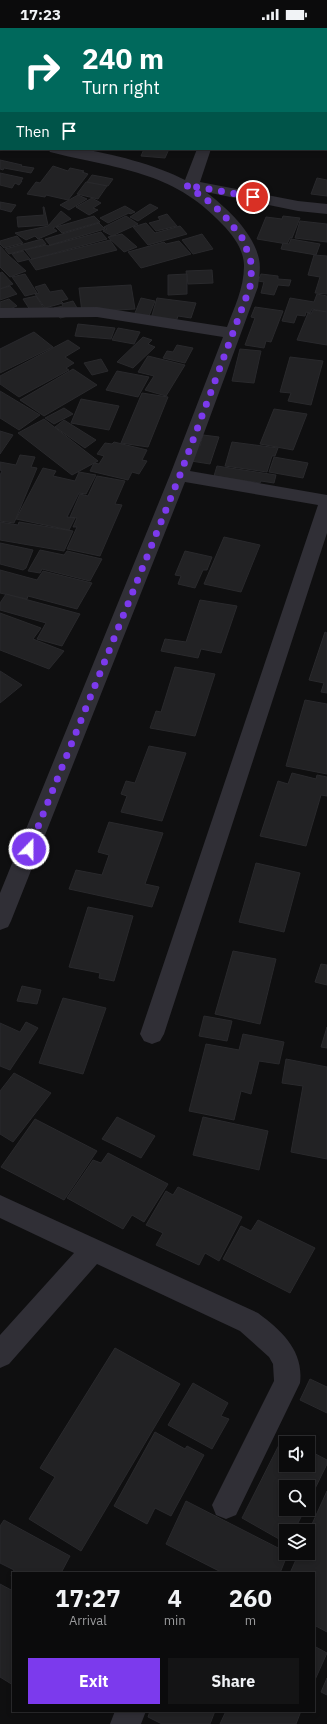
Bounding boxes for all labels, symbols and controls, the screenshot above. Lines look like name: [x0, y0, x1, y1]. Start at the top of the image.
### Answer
text: 17:23: [20, 5, 61, 24]
text: 240 m: [82, 40, 164, 77]
icon: right: [16, 44, 68, 96]
text: Turn right: [82, 76, 160, 99]
icon: arrive: [58, 120, 80, 142]
text: Then: [16, 122, 50, 141]
pin: [236, 180, 270, 214]
icon: arrive: [242, 186, 264, 208]
position arrow: [8, 828, 50, 870]
map controls: [279, 1436, 315, 1560]
button: sound: [279, 1436, 315, 1472]
button: search: [279, 1480, 315, 1516]
button: layers: [279, 1524, 315, 1560]
text: 17:27: [55, 1582, 121, 1614]
text: 4: [167, 1582, 182, 1614]
text: 260: [229, 1582, 272, 1614]
text: Arrival: [69, 1612, 107, 1629]
text: min: [164, 1612, 186, 1629]
text: m: [245, 1612, 256, 1629]
button: Exit: [28, 1658, 160, 1704]
button: Share: [168, 1658, 299, 1704]

